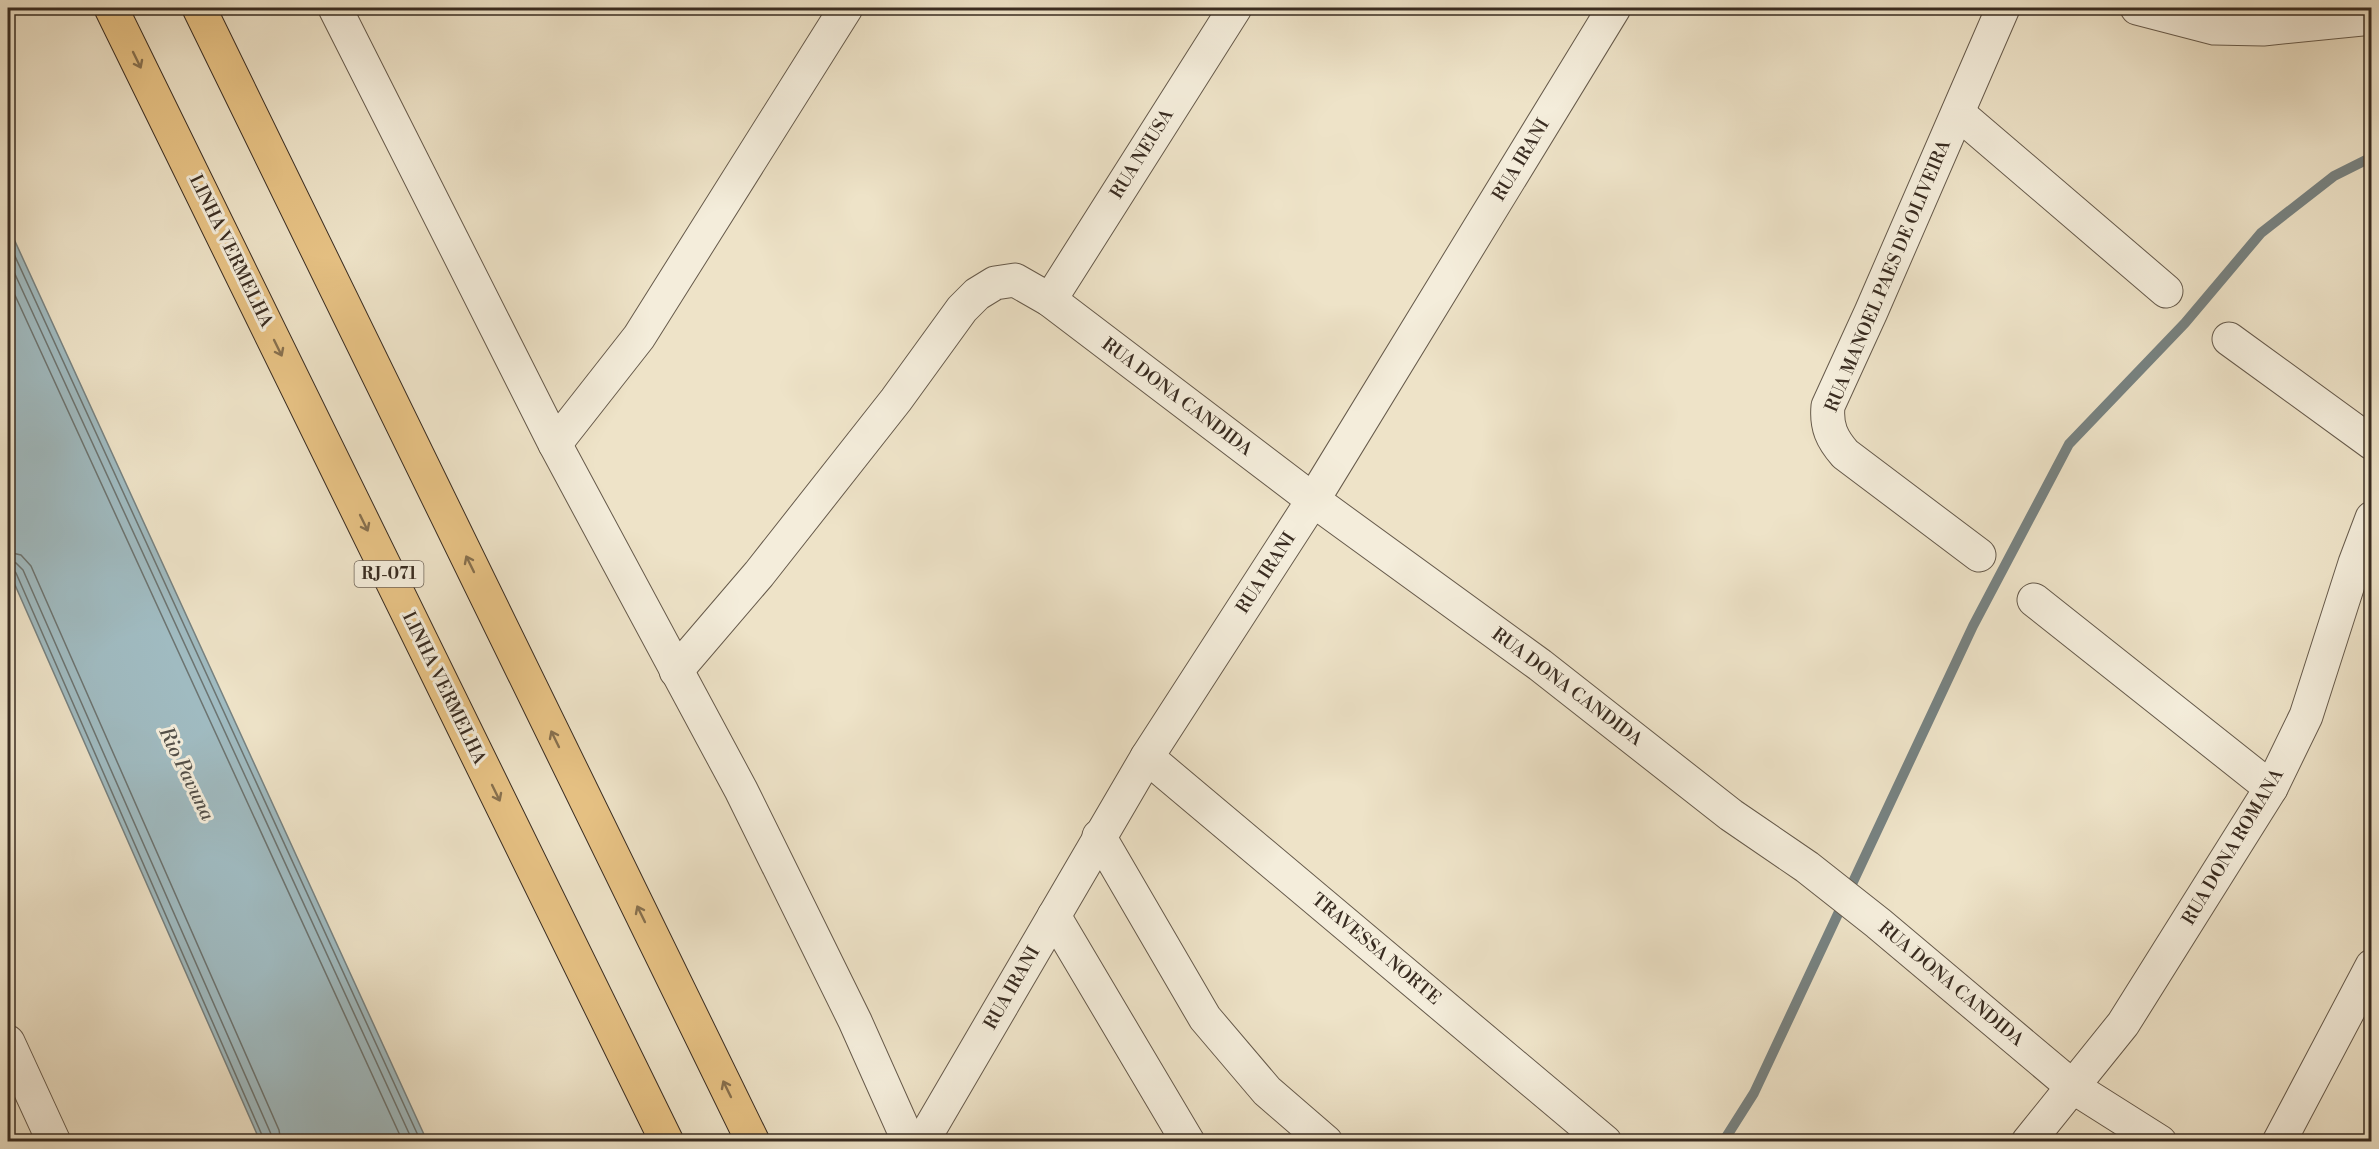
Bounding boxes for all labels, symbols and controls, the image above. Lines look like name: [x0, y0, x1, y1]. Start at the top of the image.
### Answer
one-way arrow: [132, 51, 144, 69]
street label: RUA NEUSA: [1105, 104, 1179, 203]
street label: RUA IRANI: [1487, 114, 1555, 205]
street label: RUA MANOEL PAES DE OLIVEIRA: [1820, 136, 1956, 416]
street label: LINHA VERMELHA: [184, 171, 278, 332]
street label: RUA DONA CANDIDA: [1097, 333, 1257, 462]
one-way arrow: [273, 339, 285, 357]
one-way arrow: [359, 514, 370, 532]
street label: RUA IRANI: [1231, 528, 1301, 618]
one-way arrow: [463, 555, 475, 573]
road number: RJ-071: [354, 561, 424, 587]
street label: LINHA VERMELHA: [397, 608, 491, 769]
street label: RUA DONA CANDIDA: [1487, 623, 1647, 752]
water label: Rio Pavuna: [152, 722, 220, 826]
one-way arrow: [549, 730, 561, 748]
street label: RUA DONA ROMANA: [2177, 764, 2289, 929]
one-way arrow: [491, 783, 502, 801]
street label: TRAVESSA NORTE: [1307, 888, 1445, 1010]
one-way arrow: [635, 906, 647, 923]
street label: RUA DONA CANDIDA: [1874, 916, 2029, 1052]
street label: RUA IRANI: [979, 942, 1045, 1034]
one-way arrow: [721, 1081, 733, 1098]

